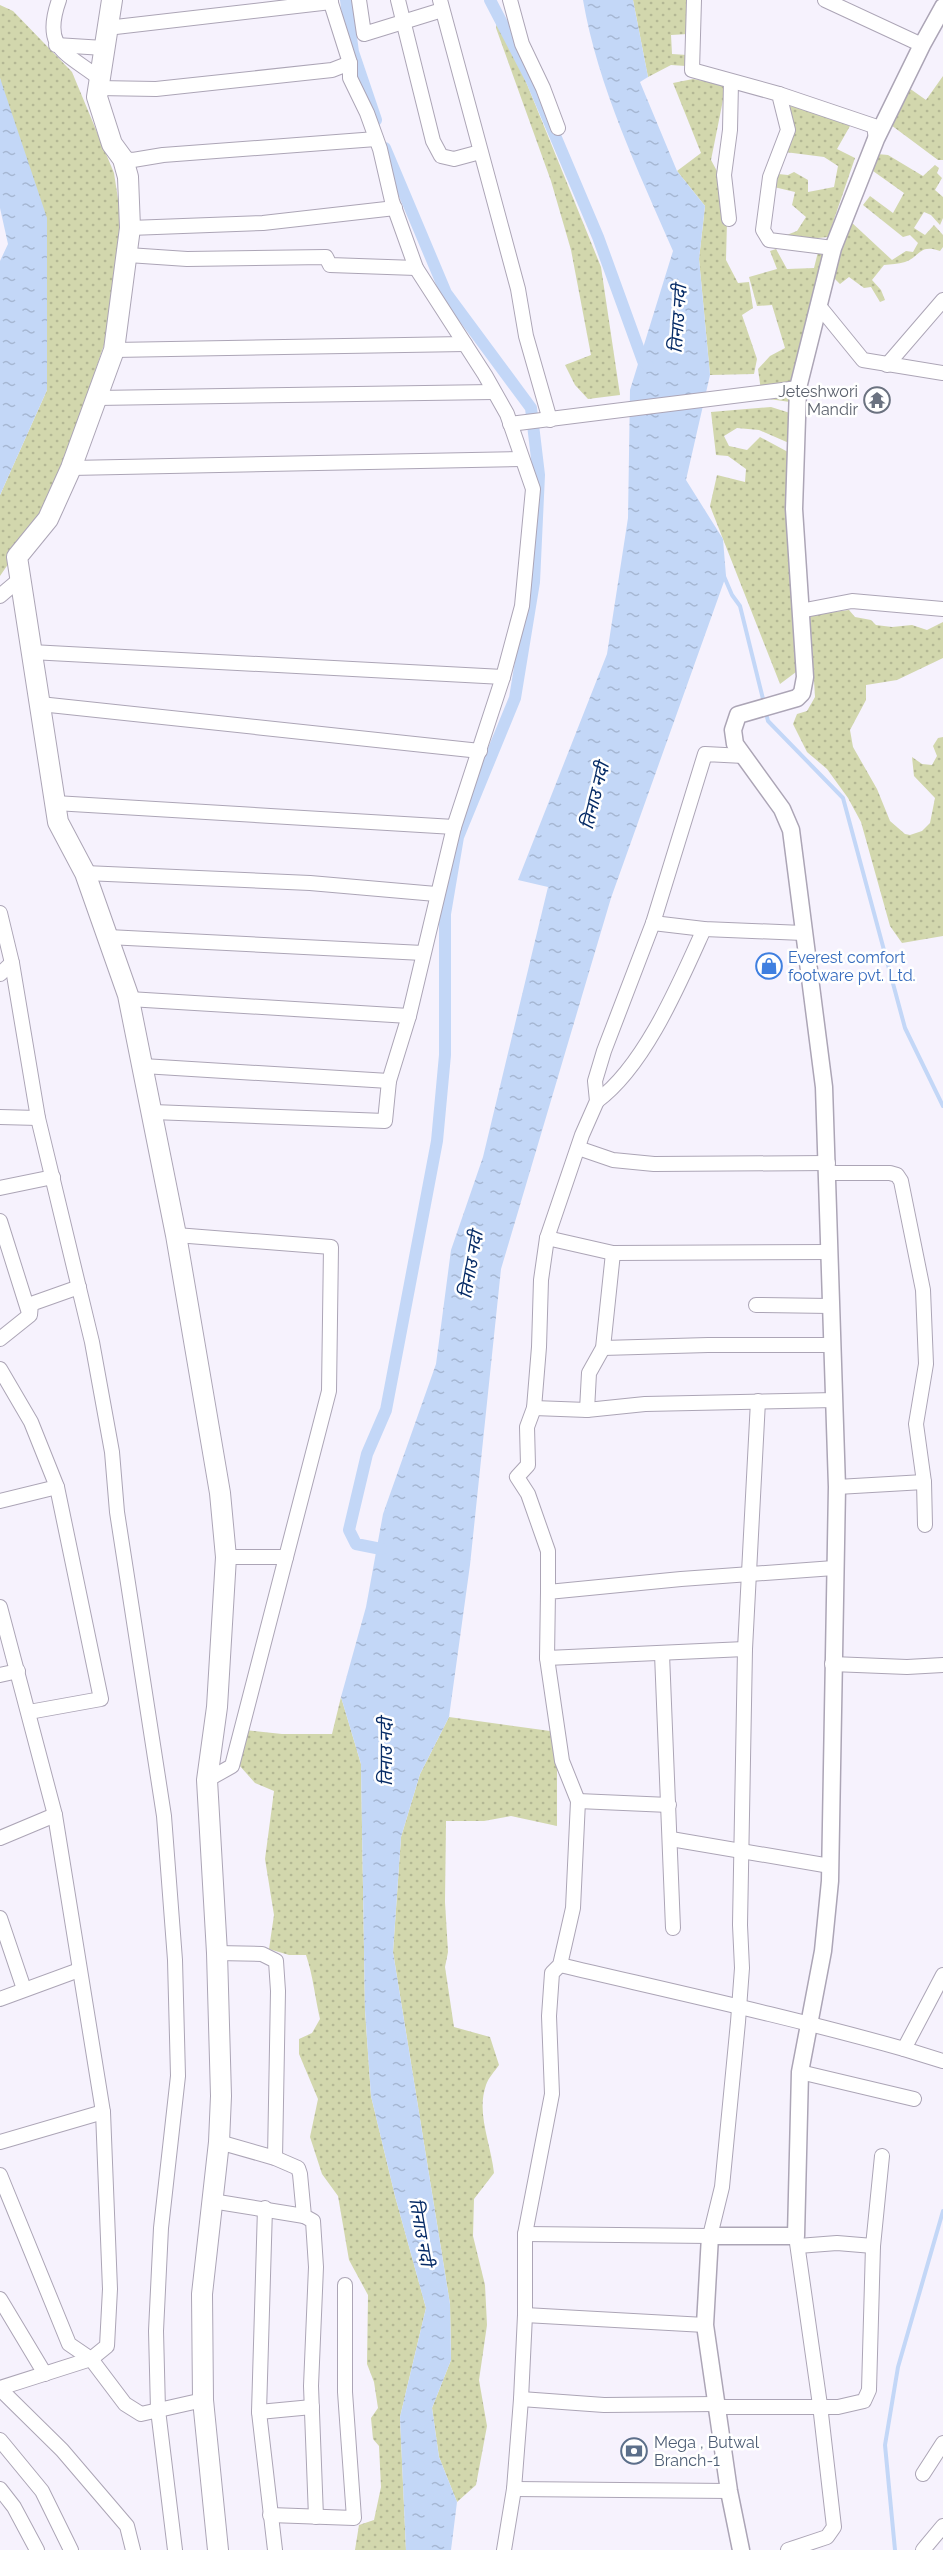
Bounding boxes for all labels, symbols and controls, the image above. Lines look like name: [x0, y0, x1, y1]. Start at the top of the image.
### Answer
water label: तिनाउ नदी: [665, 281, 691, 354]
place label: Jeteshwori Mandir: [778, 382, 858, 419]
temple icon: Jeteshwori Mandir: [862, 385, 892, 415]
water label: तिनाउ नदी: [576, 757, 614, 831]
place label: Everest comfort footware pvt. Ltd.: [788, 948, 916, 985]
shop icon: Everest comfort footware pvt. Ltd.: [754, 951, 784, 981]
water label: तिनाउ नदी: [454, 1226, 487, 1300]
water label: तिनाउ नदी: [375, 1715, 396, 1786]
water label: तिनाउ नदी: [405, 2197, 438, 2271]
place label: Mega , Butwal Branch-1: [654, 2433, 760, 2470]
bank icon: Mega , Butwal Branch-1: [619, 2436, 649, 2466]

